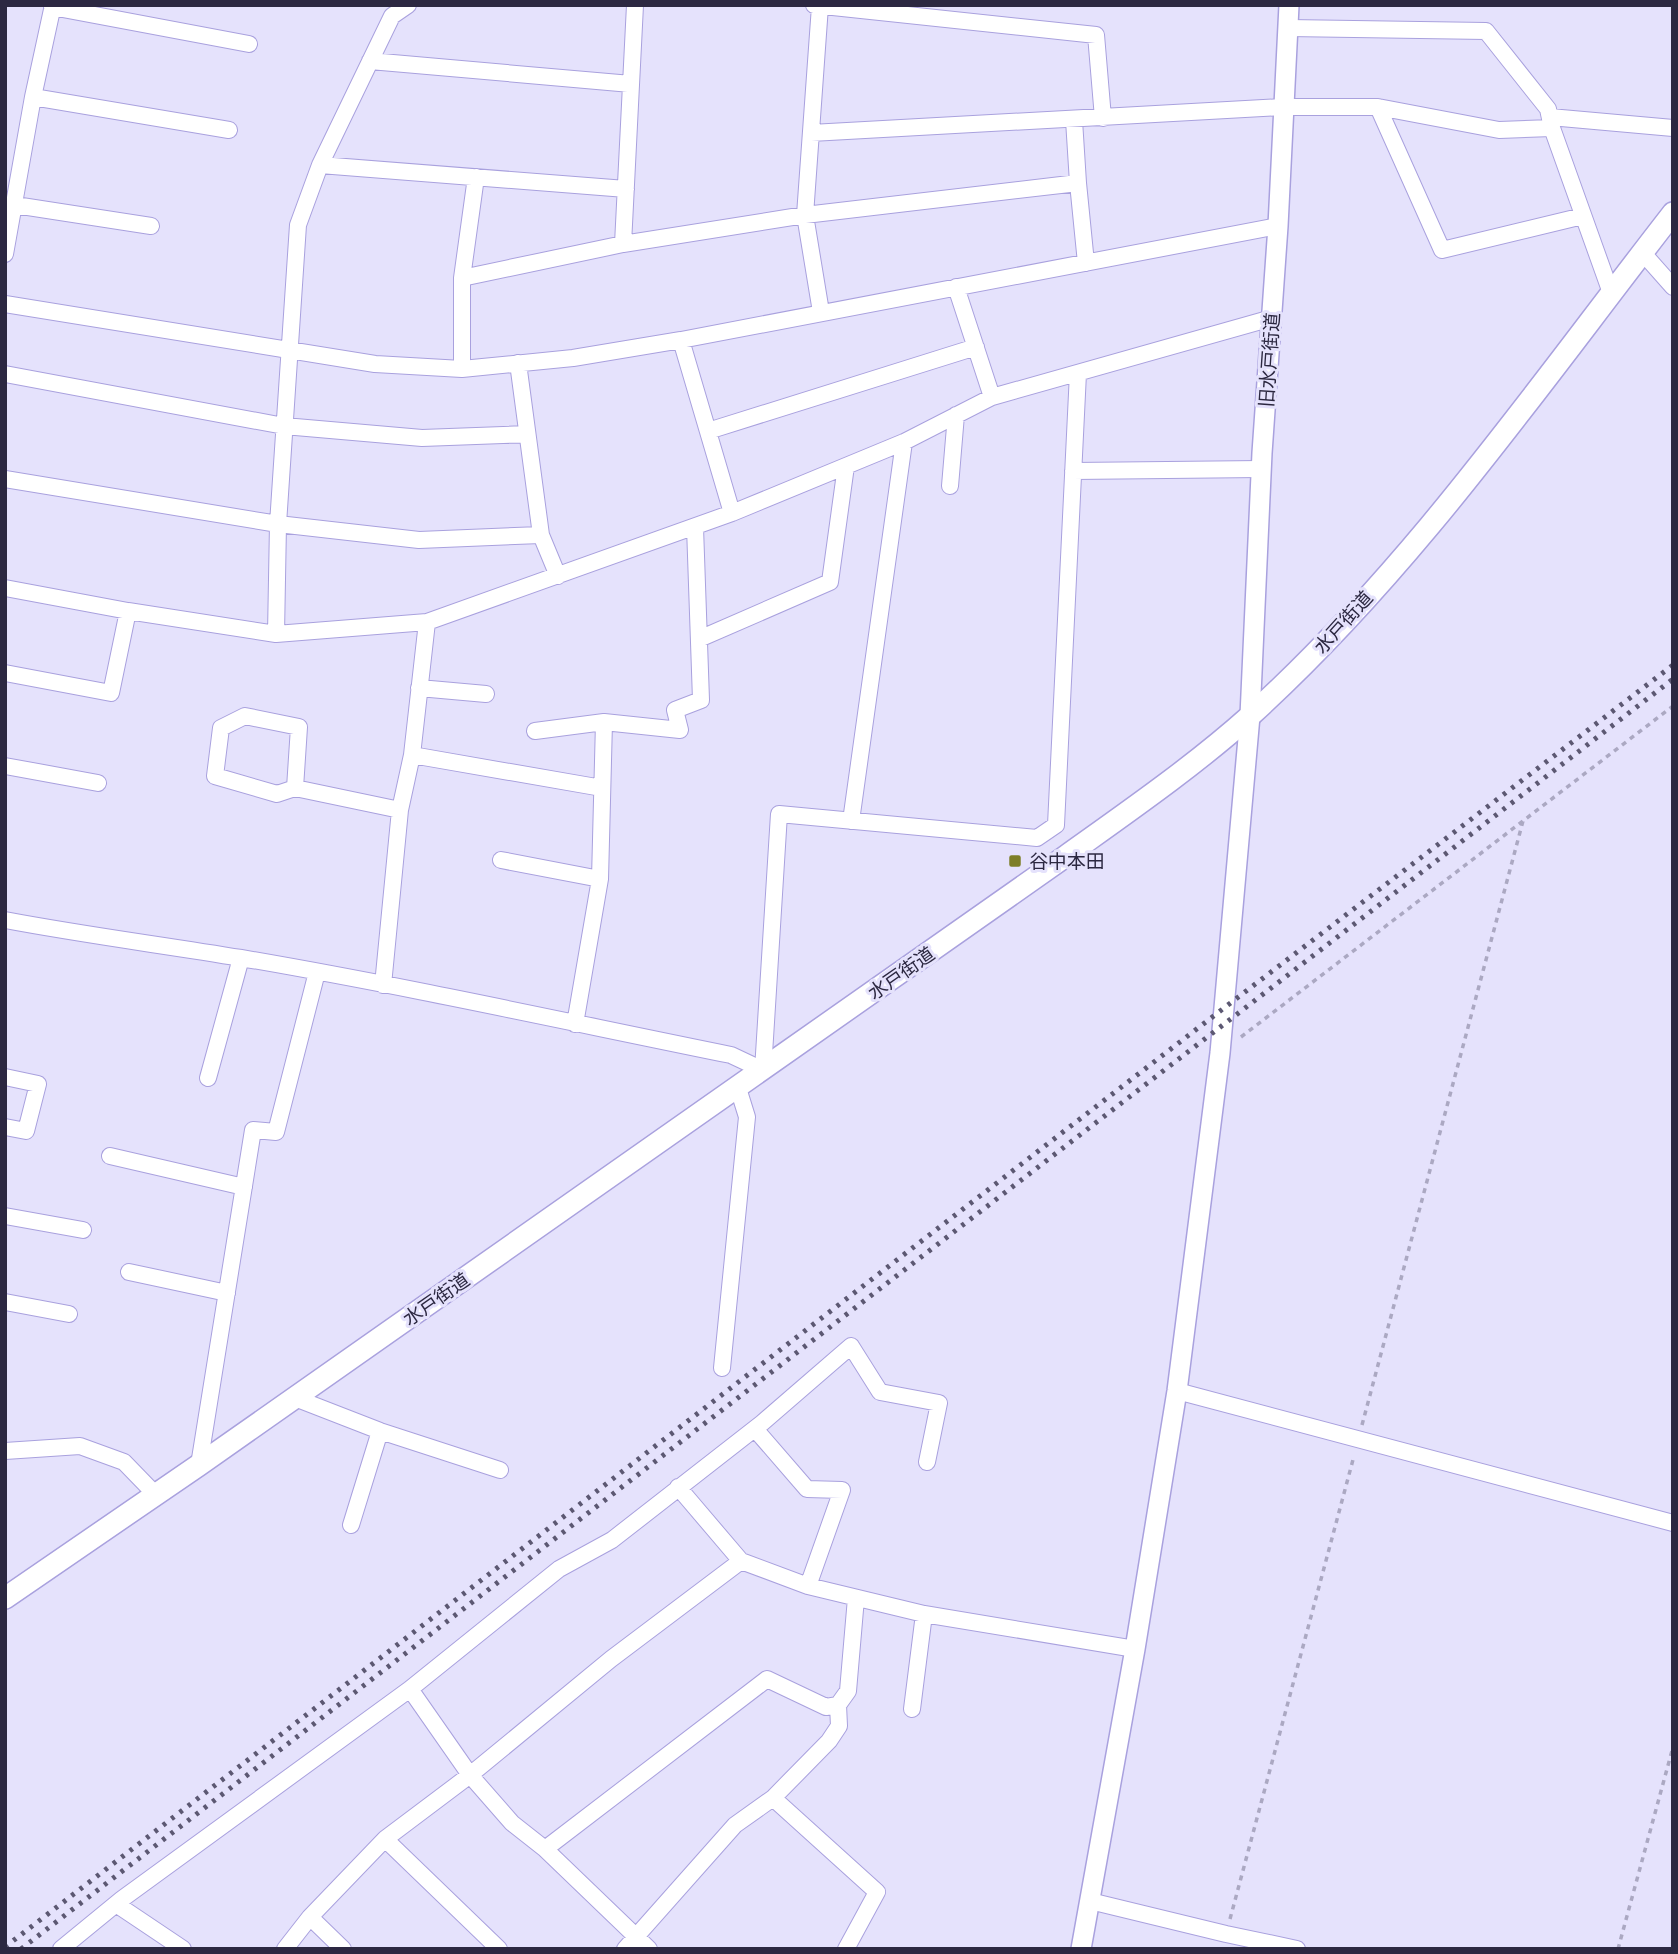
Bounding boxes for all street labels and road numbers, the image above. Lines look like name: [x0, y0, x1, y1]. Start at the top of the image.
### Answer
street label: 旧水戸街道: [1254, 312, 1285, 408]
street label: 水戸街道: [1309, 586, 1378, 659]
street label: 水戸街道: [863, 941, 940, 1005]
street label: 水戸街道: [398, 1267, 475, 1331]

